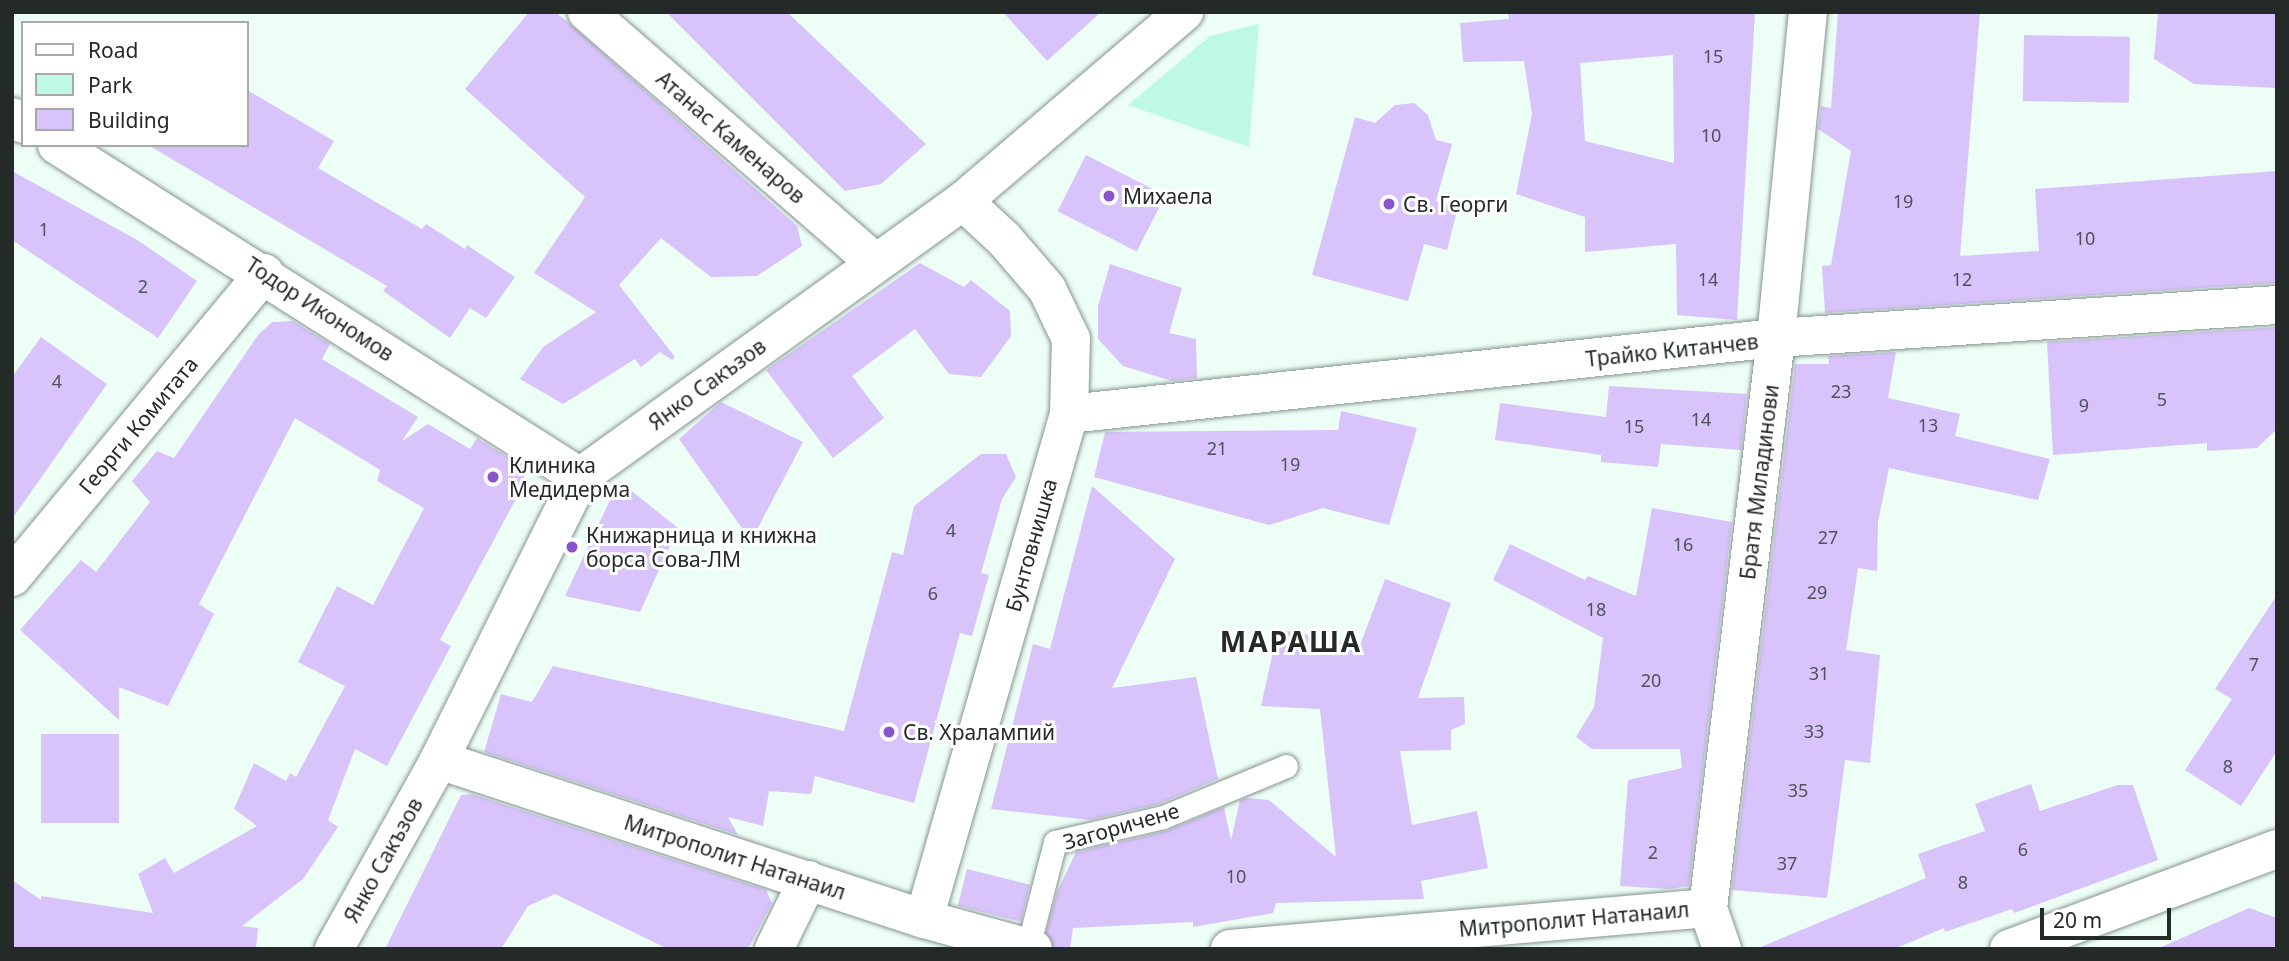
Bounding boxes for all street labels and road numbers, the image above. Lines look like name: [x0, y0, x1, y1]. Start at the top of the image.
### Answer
street label: Атанас Каменаров: [652, 66, 810, 208]
street label: Тодор Икономов: [241, 252, 399, 366]
street label: Трайко Китанчев: [1584, 328, 1760, 372]
street label: Янко Сакъзов: [643, 333, 771, 435]
street label: Георги Комитата: [73, 351, 203, 499]
street label: Братя Миладинови: [1735, 383, 1783, 581]
street label: Бунтовнишка: [1000, 476, 1062, 614]
street label: Янко Сакъзов: [338, 793, 428, 927]
street label: Загоричене: [1060, 797, 1182, 855]
street label: Митрополит Натанаил: [621, 809, 849, 905]
street label: Митрополит Натанаил: [1458, 896, 1690, 942]

